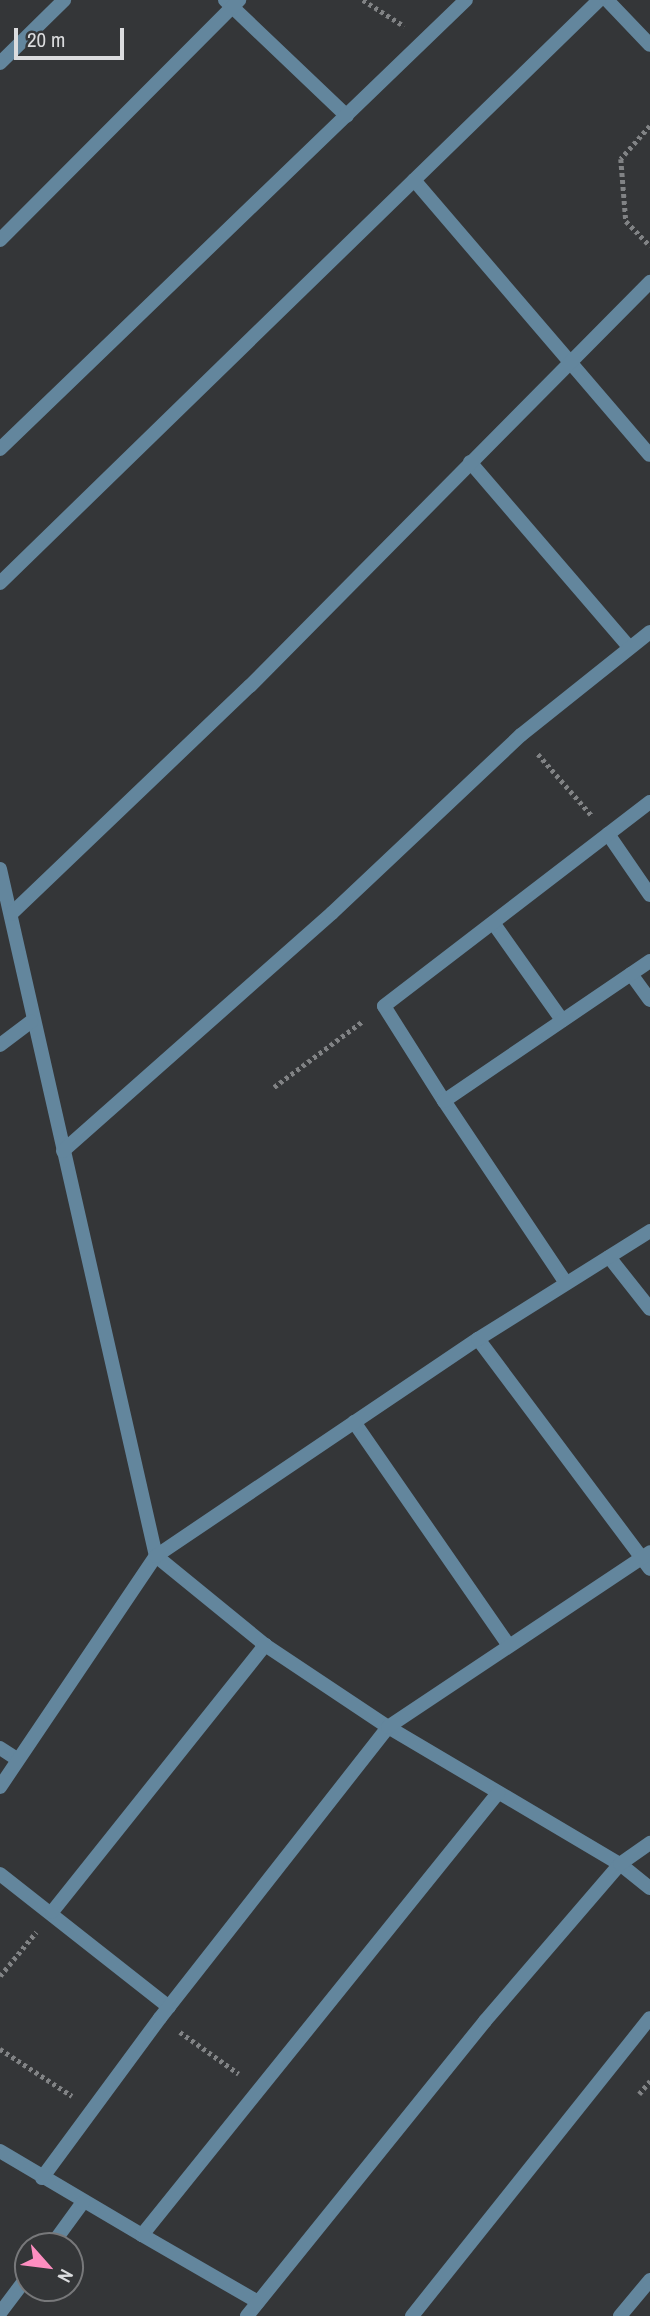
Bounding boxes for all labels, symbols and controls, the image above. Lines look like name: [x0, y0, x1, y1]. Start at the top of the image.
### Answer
scale bar: [18, 14, 128, 58]
text: 20 m: [27, 25, 65, 54]
north arrow: [14, 2232, 84, 2302]
text: N: [52, 2265, 80, 2287]

